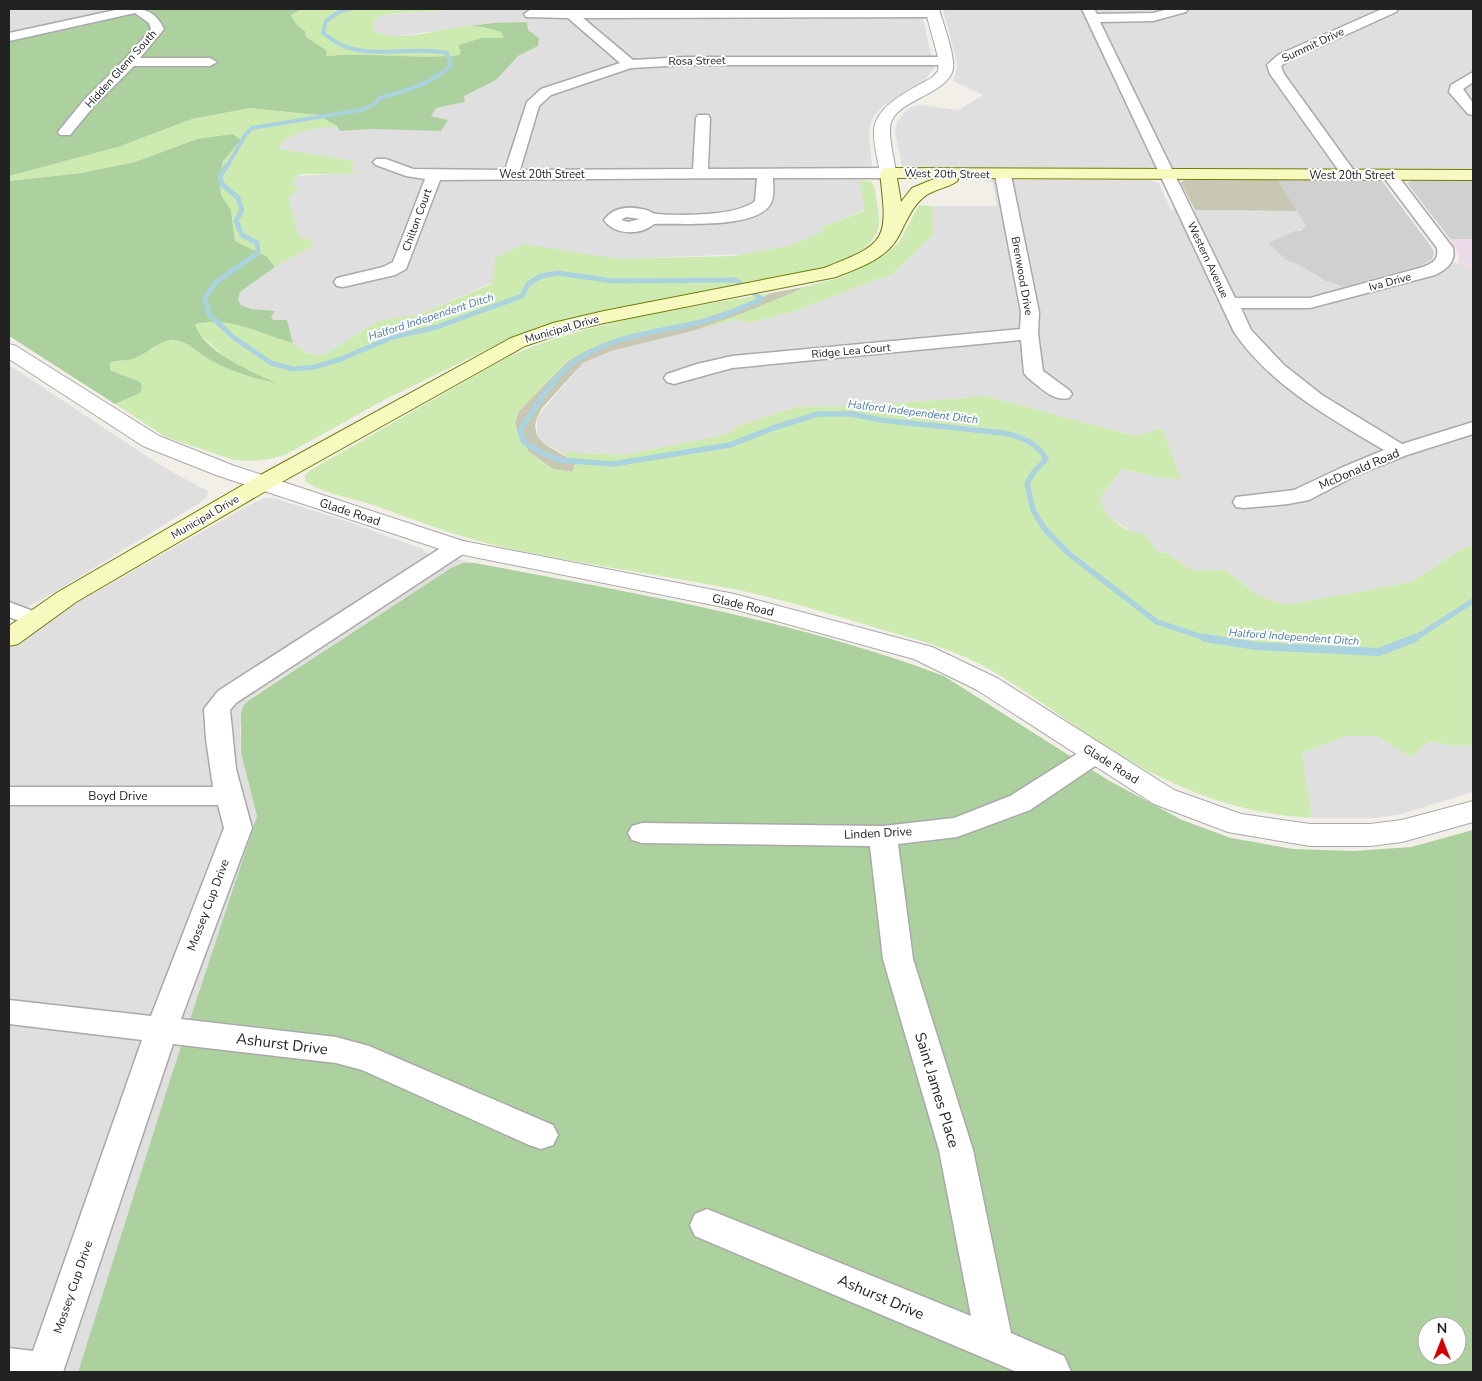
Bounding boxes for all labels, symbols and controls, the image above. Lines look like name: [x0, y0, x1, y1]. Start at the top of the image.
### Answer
street label: Summit Drive: [1279, 24, 1347, 66]
street label: Hidden Glenn South: [82, 27, 160, 111]
street label: Rosa Street: [668, 53, 726, 69]
street label: West 20th Street: [904, 166, 990, 182]
street label: West 20th Street: [499, 167, 585, 182]
street label: West 20th Street: [1309, 168, 1395, 183]
street label: Chilton Court: [399, 186, 435, 253]
street label: Western Avenue: [1184, 219, 1232, 301]
street label: Brenwood Drive: [1008, 235, 1036, 317]
street label: Iva Drive: [1367, 269, 1413, 295]
water label: Halford Independent Ditch: [366, 290, 496, 344]
street label: Municipal Drive: [523, 311, 601, 347]
street label: Ridge Lea Court: [811, 340, 891, 362]
water label: Halford Independent Ditch: [847, 397, 979, 427]
street label: McDonald Road: [1316, 445, 1402, 493]
street label: Municipal Drive: [168, 491, 242, 543]
street label: Glade Road: [318, 495, 382, 529]
street label: Glade Road: [711, 590, 775, 620]
water label: Halford Independent Ditch: [1228, 625, 1360, 649]
street label: Glade Road: [1080, 741, 1142, 787]
street label: Boyd Drive: [88, 788, 148, 804]
street label: Linden Drive: [844, 823, 912, 843]
street label: Mossey Cup Drive: [183, 857, 233, 953]
street label: Ashurst Drive: [235, 1028, 329, 1060]
street label: Saint James Place: [910, 1030, 964, 1150]
street label: Mossey Cup Drive: [50, 1238, 96, 1336]
street label: Ashurst Drive: [835, 1270, 927, 1324]
north arrow: [1417, 1316, 1467, 1366]
text: N: [1437, 1319, 1447, 1338]

